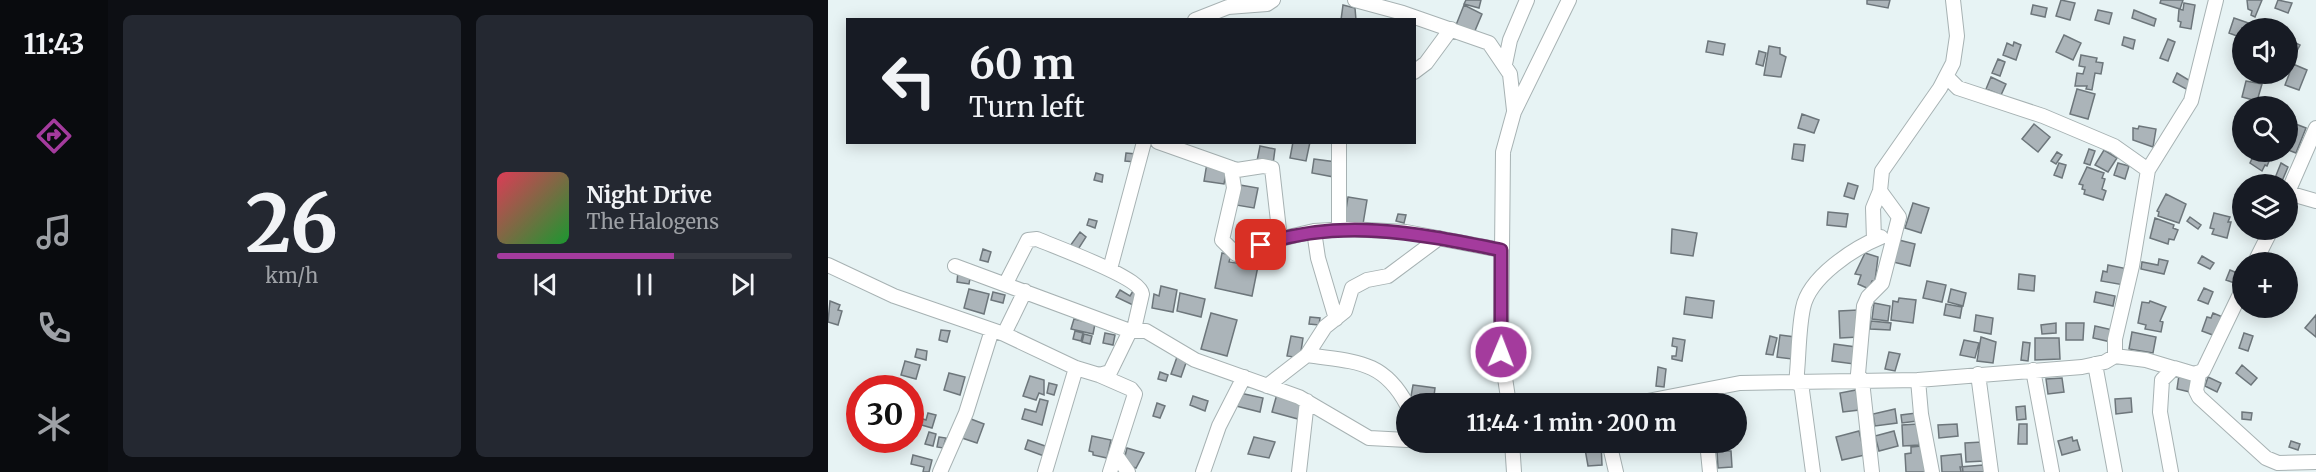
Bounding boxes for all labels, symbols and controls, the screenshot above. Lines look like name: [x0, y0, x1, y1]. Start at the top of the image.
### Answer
map controls: [2232, 18, 2298, 318]
button: sound: [2232, 18, 2298, 84]
text: 11:43: [24, 27, 84, 61]
text: 60 m: [969, 38, 1075, 90]
icon: left: [870, 42, 948, 120]
text: Turn left: [969, 90, 1084, 124]
button: search: [2232, 96, 2298, 162]
icon: directions: [33, 115, 75, 157]
button: layers: [2232, 174, 2298, 240]
text: 26: [245, 175, 338, 273]
text: Night Drive: [587, 181, 712, 209]
text: The Halogens: [587, 209, 719, 234]
icon: music: [33, 211, 75, 253]
pin: [1235, 219, 1286, 270]
icon: arrive: [1244, 228, 1277, 261]
button: +: [2232, 252, 2298, 318]
text: km/h: [265, 263, 318, 288]
icon: previous: [529, 268, 562, 301]
icon: pause: [628, 268, 661, 301]
icon: next: [726, 268, 759, 301]
icon: phone: [33, 307, 75, 349]
position arrow: [1469, 320, 1533, 384]
speed limit sign: 30: [846, 375, 924, 453]
icon: climate: [33, 403, 75, 445]
text: 11:44 · 1 min · 200 m: [1467, 409, 1676, 437]

